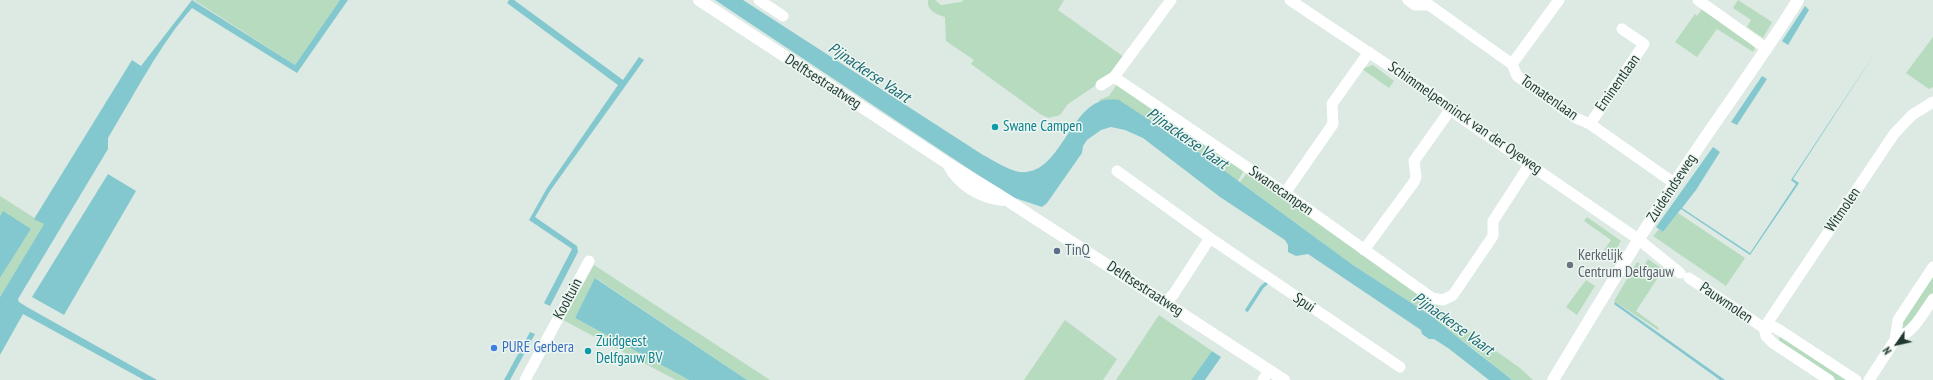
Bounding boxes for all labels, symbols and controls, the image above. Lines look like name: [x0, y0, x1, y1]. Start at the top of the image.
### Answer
water label: Pijnackerse Vaart: [824, 39, 914, 107]
street label: Delftsestraatweg: [781, 51, 865, 113]
street label: Eminentlaan: [1592, 51, 1644, 115]
street label: Schimmelpenninck van der Oyeweg: [1385, 58, 1545, 178]
street label: Tomatenlaan: [1517, 72, 1581, 124]
water label: Pijnackerse Vaart: [1143, 104, 1231, 174]
place label: Swane Campen: [1003, 118, 1082, 136]
marker: Swane Campen: [990, 122, 1000, 132]
street label: Zuideindseweg: [1643, 151, 1701, 225]
street label: Swanecampen: [1245, 162, 1317, 220]
street label: Witmolen: [1822, 184, 1864, 236]
place label: TinQ: [1065, 242, 1090, 260]
marker: TinQ: [1052, 246, 1062, 256]
place label: Kerkelijk Centrum Delfgauw: [1578, 247, 1674, 282]
street label: Delftsestraatweg: [1103, 258, 1187, 320]
marker: Kerkelijk Centrum Delfgauw: [1565, 260, 1575, 270]
street label: Kooltuin: [550, 275, 586, 323]
street label: Pauwmolen: [1696, 279, 1756, 327]
water label: Pijnackerse Vaart: [1409, 288, 1497, 360]
street label: Spui: [1290, 289, 1318, 317]
north arrow: [1877, 324, 1917, 364]
place label: Zuidgeest Delfgauw BV: [596, 333, 662, 368]
place label: PURE Gerbera: [502, 339, 574, 357]
marker: PURE Gerbera: [489, 343, 499, 353]
text: N: [1880, 344, 1895, 357]
marker: Zuidgeest Delfgauw BV: [583, 346, 593, 356]

